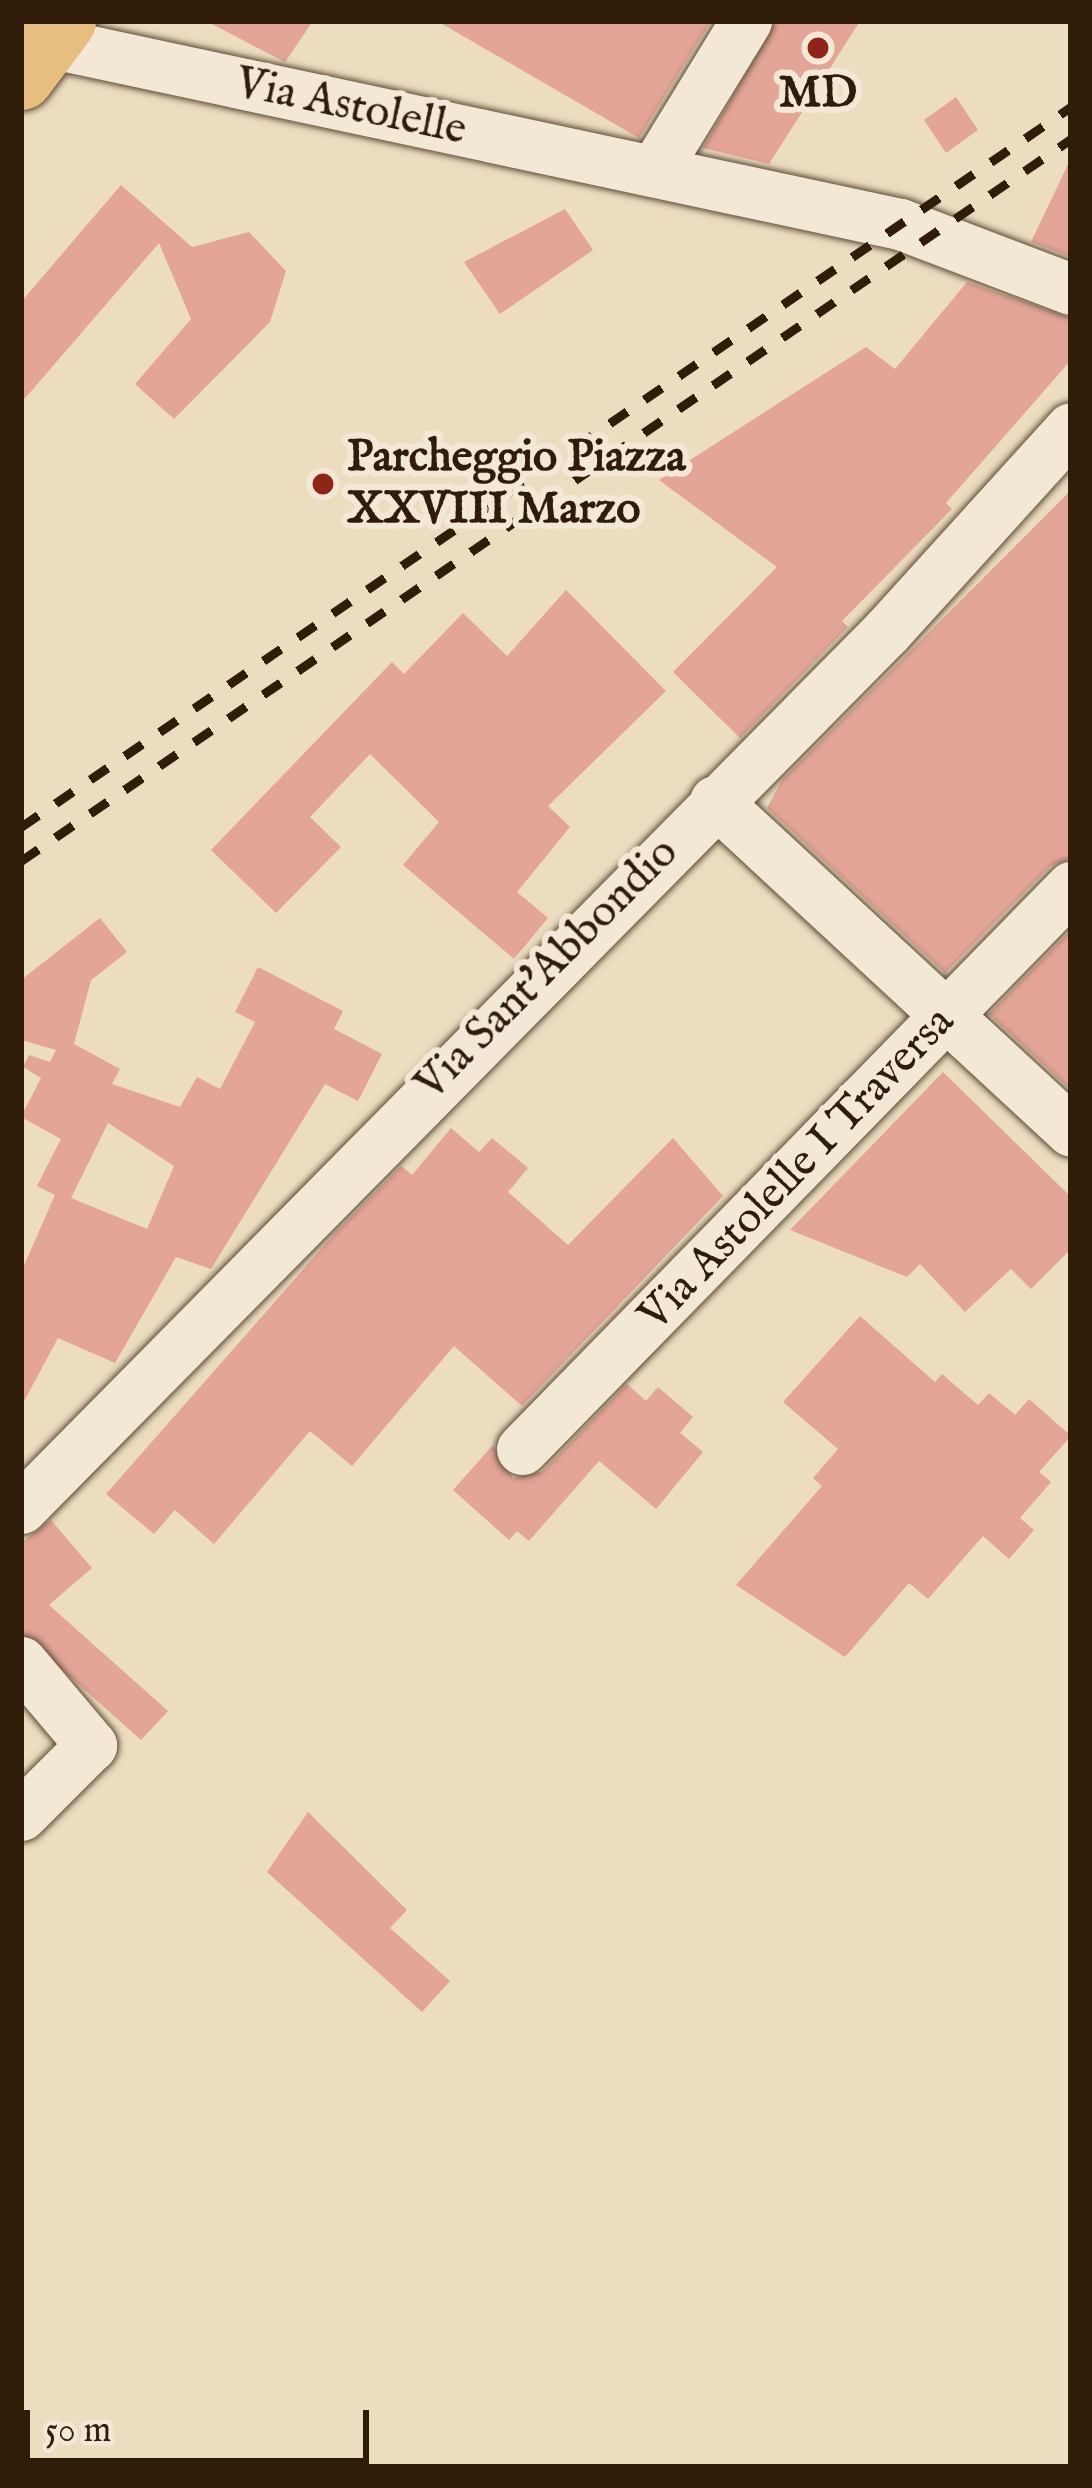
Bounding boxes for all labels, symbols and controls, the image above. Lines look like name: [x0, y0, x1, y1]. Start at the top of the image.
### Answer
marker: MD: [805, 35, 831, 61]
street label: Via Astolelle: [231, 56, 471, 158]
place label: MD: [779, 67, 857, 121]
place label: Parcheggio Piazza XXVIII Marzo: [347, 431, 686, 537]
marker: Parcheggio Piazza XXVIII Marzo: [310, 471, 336, 497]
street label: Via Sant'Abbondio: [404, 826, 690, 1112]
street label: Via Astolelle I Traversa: [628, 996, 966, 1342]
scale bar: [30, 2386, 375, 2460]
text: 50 m: [45, 2408, 111, 2454]

